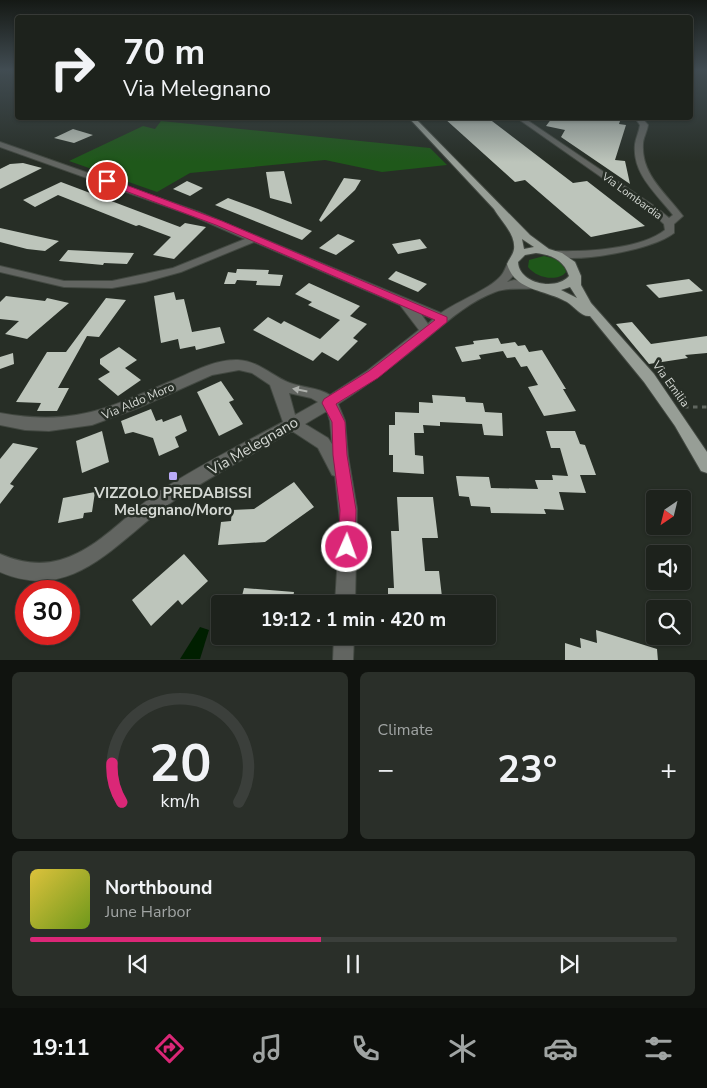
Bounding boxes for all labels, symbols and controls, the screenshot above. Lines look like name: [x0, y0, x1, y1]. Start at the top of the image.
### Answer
text: 70 m: [123, 29, 205, 76]
icon: right: [40, 35, 105, 100]
text: Via Melegnano: [123, 74, 271, 104]
pin: [86, 160, 128, 202]
icon: arrive: [93, 167, 121, 195]
street label: Via Lombardia: [598, 168, 665, 223]
street label: Via Emilia: [648, 357, 693, 410]
street label: Via Aldo Moro: [98, 378, 177, 424]
one-way arrow: [293, 386, 308, 394]
street label: Via Melegnano: [203, 412, 302, 480]
marker: VIZZOLO PREDABISSI Melegnano/Moro: [167, 470, 179, 482]
place label: VIZZOLO PREDABISSI Melegnano/Moro: [93, 483, 252, 520]
north arrow: [646, 490, 691, 535]
map controls: [646, 490, 691, 645]
position arrow: [320, 520, 372, 572]
button: sound: [646, 545, 691, 590]
speed limit sign: 30: [15, 580, 80, 645]
button: search: [646, 600, 691, 645]
text: 19:12 · 1 min · 420 m: [261, 607, 446, 633]
text: Climate: [378, 719, 433, 741]
text: 20: [149, 728, 211, 799]
text: 23°: [497, 744, 557, 795]
text: −: [378, 751, 394, 789]
text: +: [660, 751, 677, 789]
text: km/h: [160, 789, 199, 813]
text: Northbound: [105, 875, 212, 901]
text: June Harbor: [105, 901, 191, 923]
icon: previous: [124, 950, 152, 978]
icon: pause: [339, 950, 367, 978]
icon: next: [555, 950, 583, 978]
icon: directions: [152, 1031, 187, 1066]
icon: music: [250, 1031, 285, 1066]
icon: phone: [348, 1031, 383, 1066]
icon: climate: [445, 1031, 480, 1066]
icon: car: [543, 1031, 578, 1066]
icon: filters: [641, 1031, 676, 1066]
text: 19:11: [31, 1033, 90, 1063]

